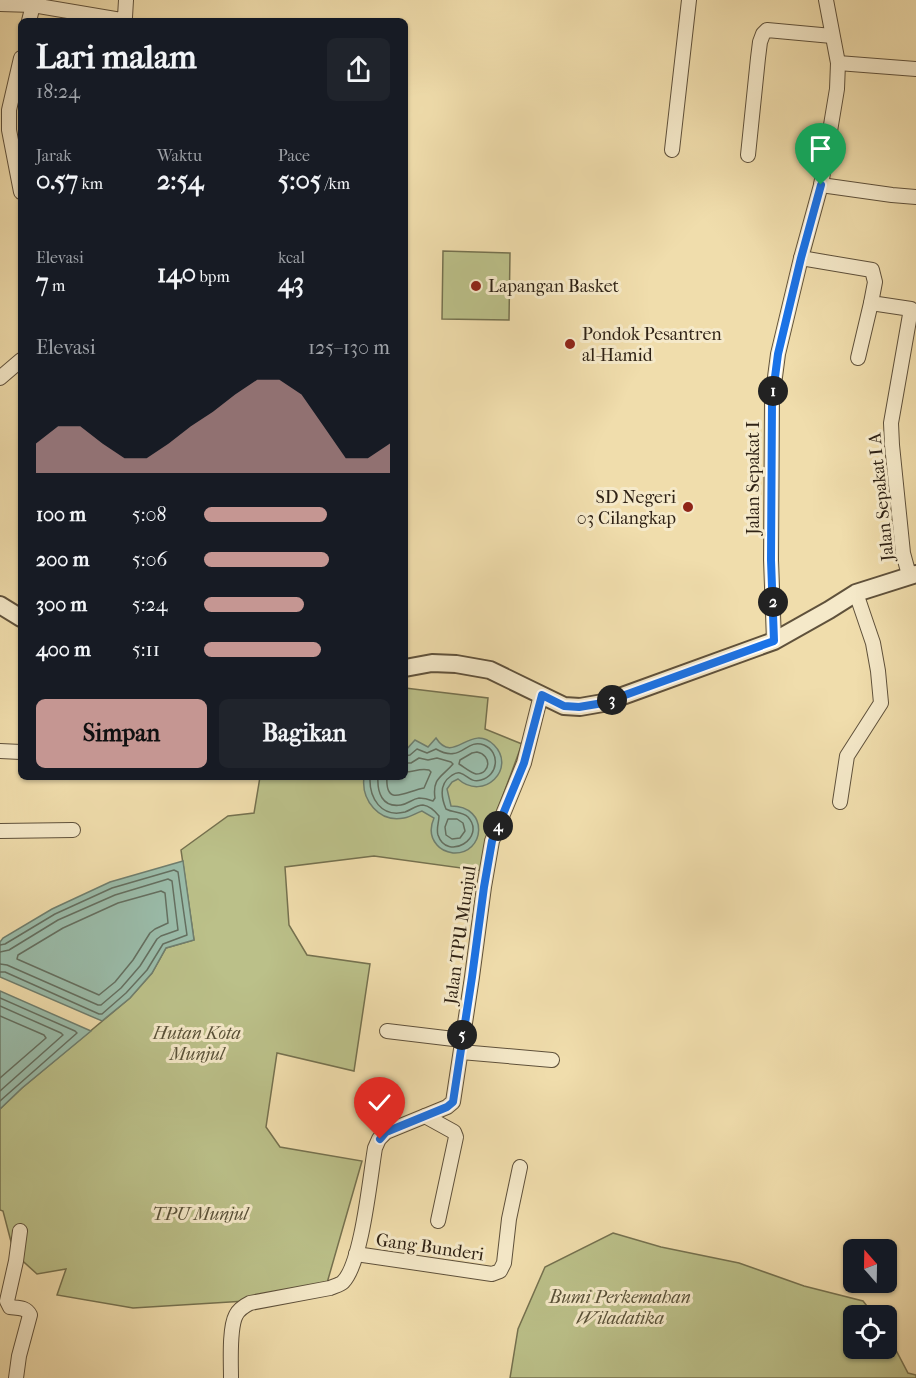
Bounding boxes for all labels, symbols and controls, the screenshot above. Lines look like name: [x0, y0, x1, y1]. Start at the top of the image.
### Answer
text: Lari malam: [36, 38, 197, 77]
button: share: [327, 38, 390, 101]
text: 18:24: [36, 80, 80, 103]
pin: [795, 123, 846, 185]
icon: arrive: [804, 132, 837, 165]
text: Jarak: [36, 146, 72, 165]
text: Waktu: [157, 146, 202, 165]
text: Pace: [278, 146, 310, 165]
text: 0.57: [36, 165, 78, 196]
text: 2:54: [157, 165, 203, 196]
text: 5:05: [278, 165, 321, 196]
text: km: [78, 174, 103, 193]
text: /km: [321, 174, 350, 193]
text: Elevasi: [36, 248, 84, 267]
text: kcal: [278, 248, 305, 267]
text: 140: [157, 258, 196, 289]
text: 7: [36, 267, 49, 298]
text: bpm: [196, 267, 230, 286]
text: 43: [278, 267, 304, 298]
text: m: [49, 276, 65, 295]
place label: Lapangan Basket: [488, 276, 620, 297]
marker: Lapangan Basket: [469, 279, 483, 293]
place label: Pondok Pesantren al-Hamid: [582, 324, 722, 366]
text: Elevasi: [36, 336, 96, 359]
text: 125–130 m: [308, 336, 390, 359]
marker: Pondok Pesantren al-Hamid: [563, 337, 577, 351]
pin: 1: [758, 376, 788, 406]
text: 1: [770, 381, 776, 400]
street label: Jalan Sepakat I: [743, 421, 764, 537]
street label: Jalan Sepakat I A: [864, 431, 899, 564]
place label: SD Negeri 03 Cilangkap: [577, 487, 677, 529]
marker: SD Negeri 03 Cilangkap: [681, 500, 695, 514]
text: 100 m: [36, 503, 86, 526]
text: 5:08: [132, 503, 167, 526]
text: 200 m: [36, 548, 89, 571]
text: 5:06: [132, 548, 167, 571]
pin: 2: [758, 587, 788, 617]
text: 2: [769, 592, 777, 611]
text: 300 m: [36, 593, 87, 616]
text: 5:24: [132, 593, 168, 616]
text: 400 m: [36, 638, 91, 661]
text: 5:11: [132, 638, 160, 661]
pin: 3: [597, 685, 627, 715]
text: 3: [609, 690, 615, 709]
button: Simpan: [36, 699, 207, 768]
button: Bagikan: [219, 699, 390, 768]
pin: 4: [483, 811, 513, 841]
text: 4: [493, 816, 503, 835]
street label: Jalan TPU Munjul: [440, 864, 481, 1008]
pin: 5: [447, 1020, 477, 1050]
park label: Hutan Kota Munjul: [152, 1023, 241, 1065]
text: 5: [459, 1025, 465, 1044]
pin: [354, 1077, 405, 1139]
icon: check: [363, 1086, 396, 1119]
park label: TPU Munjul: [152, 1204, 251, 1225]
street label: Gang Bunderi: [375, 1230, 486, 1266]
north arrow: [843, 1239, 897, 1293]
map controls: [843, 1239, 897, 1359]
park label: Bumi Perkemahan Wiladatika: [548, 1287, 691, 1329]
button: locate: [843, 1305, 897, 1359]

